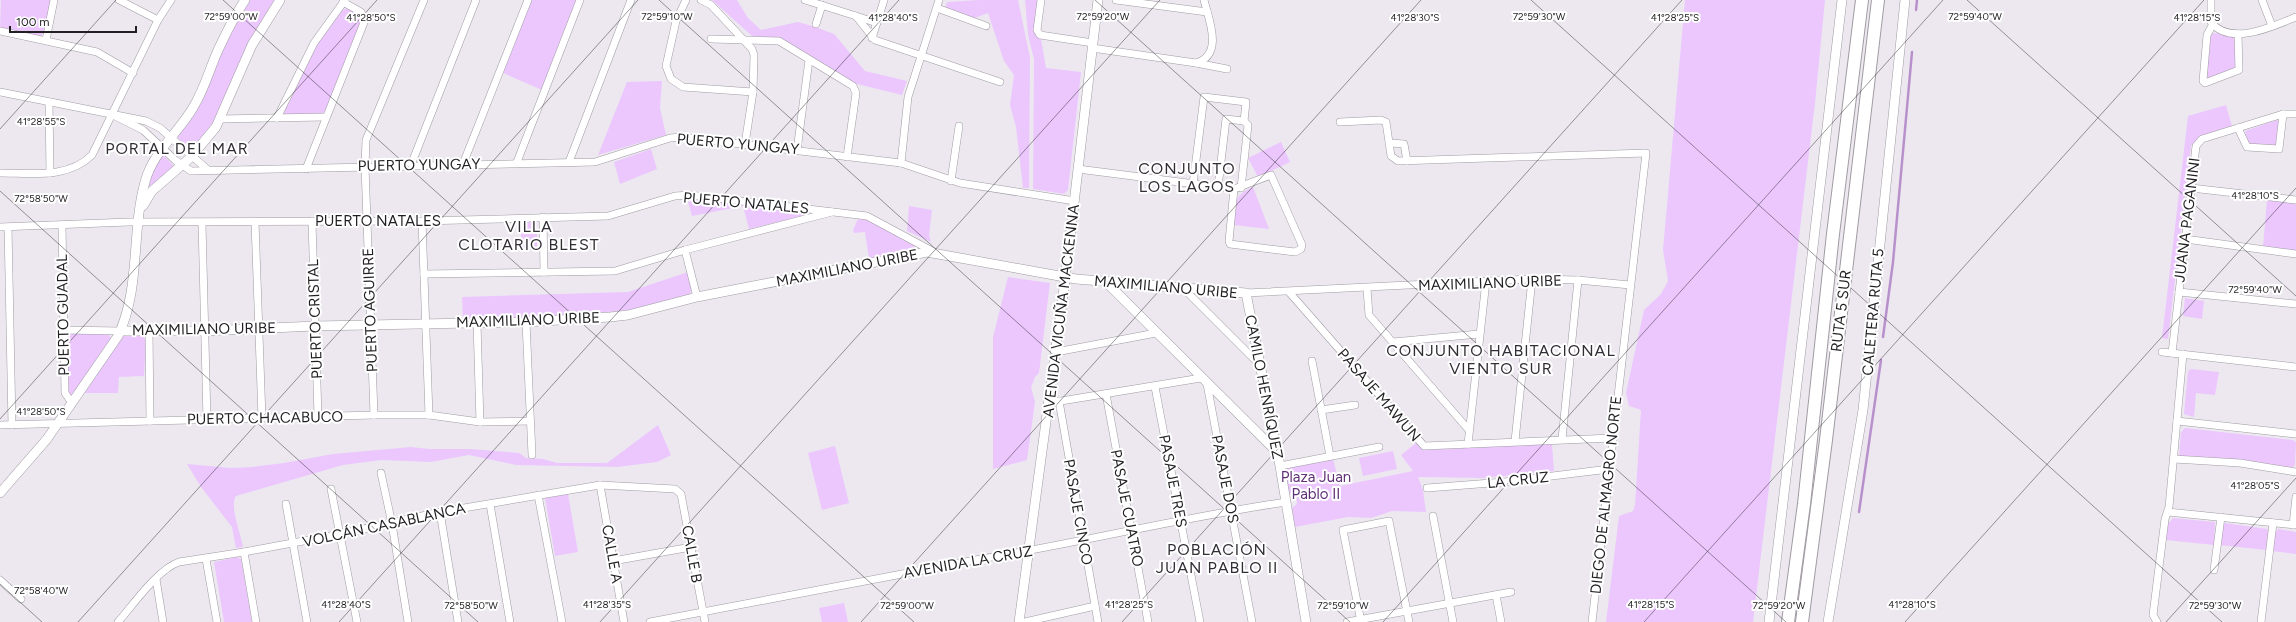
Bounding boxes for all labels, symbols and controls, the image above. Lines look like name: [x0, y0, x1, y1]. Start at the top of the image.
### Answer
scale bar: [10, 8, 136, 34]
text: 72°59'00"W: [204, 10, 258, 23]
text: 72°59'10"W: [641, 10, 693, 23]
text: 72°59'20"W: [1077, 10, 1130, 23]
text: 72°59'30"W: [1513, 10, 1566, 23]
text: 72°59'40"W: [1948, 10, 2002, 23]
text: 41°28'50"S: [346, 11, 396, 24]
text: 41°28'40"S: [868, 11, 918, 24]
text: 41°28'30"S: [1391, 11, 1439, 24]
text: 41°28'25"S: [1651, 11, 1699, 24]
text: 41°28'15"S: [2174, 11, 2220, 24]
text: 100 m: [16, 15, 50, 29]
text: 41°28'55"S: [17, 115, 65, 128]
street label: PUERTO YUNGAY: [676, 130, 800, 158]
district label: PORTAL DEL MAR: [105, 139, 249, 158]
street label: PUERTO YUNGAY: [357, 155, 481, 175]
street label: JUANA PAGANINI: [2170, 157, 2204, 283]
district label: CONJUNTO LOS LAGOS: [1138, 159, 1236, 196]
street label: PUERTO NATALES: [682, 189, 810, 217]
text: 41°28'10"S: [2231, 189, 2279, 202]
text: 72°58'50"W: [14, 192, 68, 205]
street label: AVENIDA VICUÑA MACKENNA: [1039, 203, 1083, 419]
street label: PUERTO NATALES: [315, 212, 441, 230]
district label: VILLA CLOTARIO BLEST: [458, 217, 600, 254]
street label: MAXIMILIANO URIBE: [775, 245, 919, 291]
street label: PUERTO AGUIRRE: [359, 247, 381, 373]
street label: CALETERA RUTA 5: [1858, 248, 1888, 376]
street label: PUERTO GUADAL: [53, 254, 73, 376]
street label: PUERTO CRISTAL: [304, 259, 326, 379]
street label: RUTA 5 SUR: [1827, 269, 1855, 353]
street label: MAXIMILIANO URIBE: [1418, 271, 1562, 295]
street label: MAXIMILIANO URIBE: [1094, 272, 1238, 302]
text: 72°59'40"W: [2228, 283, 2282, 296]
street label: MAXIMILIANO URIBE: [456, 308, 600, 332]
street label: CAMILO HENRÍQUEZ: [1241, 313, 1287, 461]
street label: MAXIMILIANO URIBE: [132, 319, 276, 339]
district label: CONJUNTO HABITACIONAL VIENTO SUR: [1386, 341, 1616, 378]
street label: PASAJE MAWUN: [1334, 345, 1424, 445]
street label: DIEGO DE ALMAGRO NORTE: [1587, 395, 1625, 595]
text: 41°28'50"S: [16, 405, 66, 418]
street label: PUERTO CHACABUCO: [187, 408, 343, 428]
street label: PASAJE TRES: [1155, 433, 1191, 529]
street label: PASAJE DOS: [1208, 433, 1242, 525]
street label: PASAJE CUATRO: [1107, 448, 1147, 568]
street label: PASAJE CINCO: [1060, 458, 1096, 566]
park label: Plaza Juan Pablo II: [1281, 468, 1351, 503]
street label: LA CRUZ: [1486, 468, 1550, 492]
text: 41°28'05"S: [2230, 479, 2280, 492]
street label: VOLCÁN CASABLANCA: [301, 499, 467, 551]
street label: CALLE A: [598, 523, 626, 585]
street label: CALLE B: [678, 524, 706, 584]
district label: POBLACIÓN JUAN PABLO II: [1156, 540, 1278, 577]
street label: AVENIDA LA CRUZ: [902, 542, 1034, 582]
text: 72°58'40"W: [14, 584, 68, 597]
text: 41°28'40"S: [321, 598, 371, 611]
text: 41°28'35"S: [583, 598, 631, 611]
text: 41°28'25"S: [1105, 598, 1153, 611]
text: 41°28'15"S: [1628, 598, 1674, 611]
text: 41°28'10"S: [1888, 598, 1936, 611]
text: 72°58'50"W: [444, 599, 498, 612]
text: 72°59'00"W: [880, 599, 934, 612]
text: 72°59'10"W: [1317, 599, 1369, 612]
text: 72°59'20"W: [1753, 599, 1806, 612]
text: 72°59'30"W: [2189, 599, 2242, 612]

